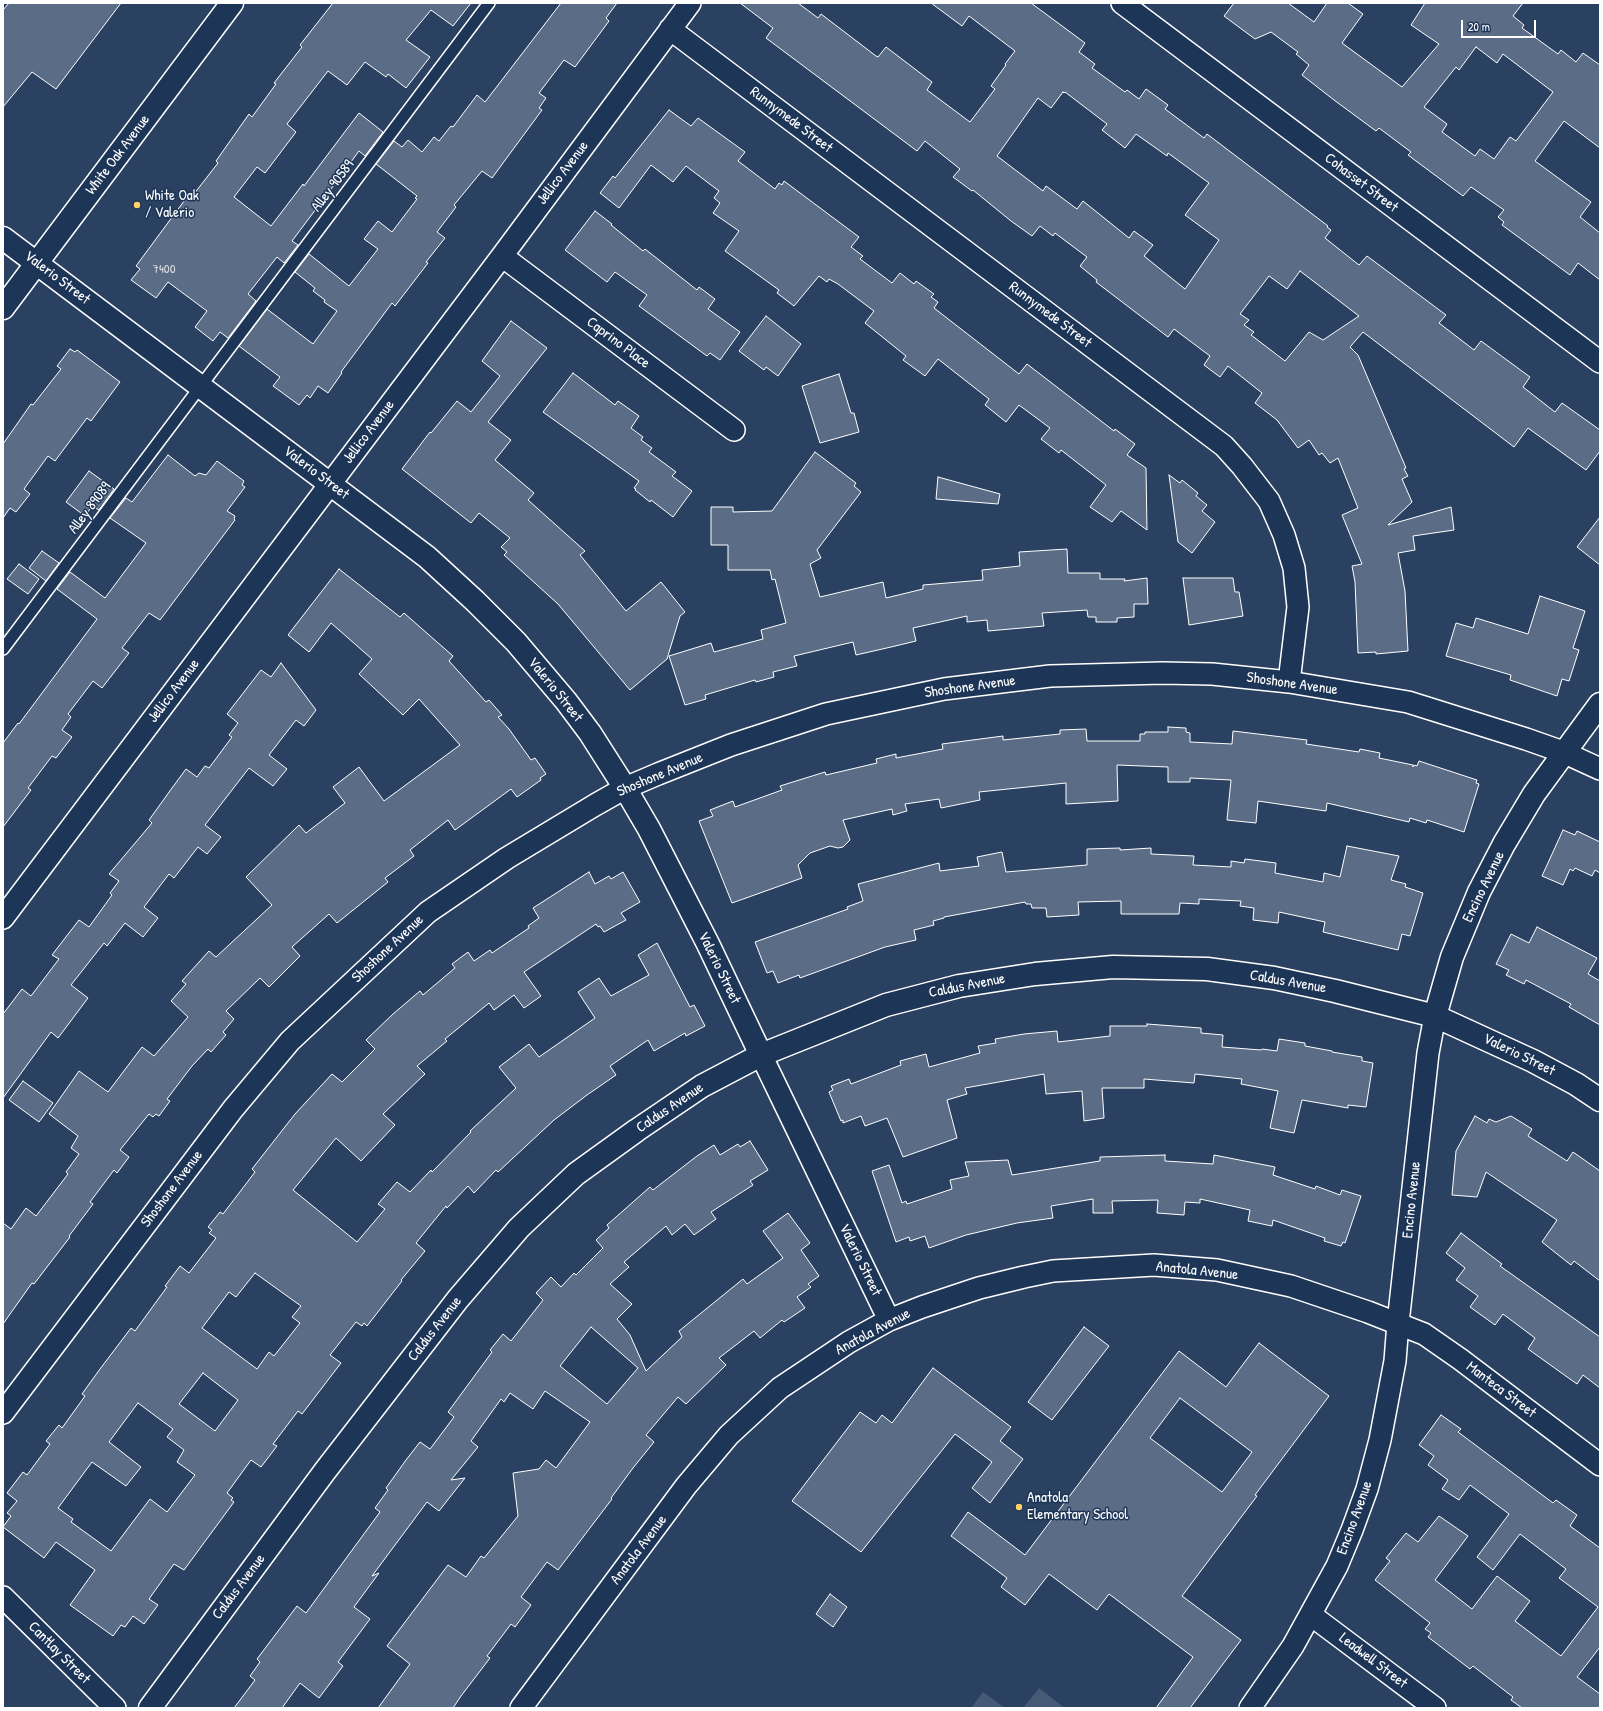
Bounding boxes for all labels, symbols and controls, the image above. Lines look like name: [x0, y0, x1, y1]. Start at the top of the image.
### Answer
scale bar: [1463, 12, 1538, 38]
text: 20 m: [1468, 18, 1490, 35]
street label: Runnymede Street: [746, 83, 836, 157]
street label: White Oak Avenue: [82, 111, 154, 199]
street label: Jellico Avenue: [533, 138, 593, 208]
street label: Cohasset Street: [1321, 149, 1401, 217]
street label: Alley 90589: [308, 157, 358, 215]
place label: White Oak / Valerio: [145, 187, 199, 222]
marker: White Oak / Valerio: [132, 200, 142, 210]
street label: Valerio Street: [21, 247, 93, 309]
house number: 7400: [153, 262, 175, 278]
street label: Runnymede Street: [1005, 278, 1095, 352]
street label: Caprino Place: [583, 313, 653, 373]
street label: Jellico Avenue: [339, 397, 399, 467]
street label: Valerio Street: [280, 442, 352, 504]
street label: Alley 89089: [65, 479, 115, 537]
street label: Valerio Street: [524, 654, 586, 726]
street label: Jellico Avenue: [144, 656, 204, 726]
street label: Shoshone Avenue: [1245, 669, 1339, 699]
street label: Shoshone Avenue: [923, 672, 1017, 702]
street label: Shoshone Avenue: [614, 749, 706, 801]
street label: Encino Avenue: [1459, 848, 1509, 926]
street label: Shoshone Avenue: [348, 911, 428, 987]
street label: Valerio Street: [694, 929, 744, 1007]
street label: Caldus Avenue: [1248, 966, 1328, 998]
street label: Caldus Avenue: [927, 970, 1007, 1002]
street label: Valerio Street: [1480, 1030, 1558, 1080]
street label: Caldus Avenue: [633, 1079, 707, 1137]
street label: Shoshone Avenue: [137, 1147, 207, 1231]
street label: Encino Avenue: [1399, 1161, 1425, 1239]
street label: Valerio Street: [835, 1221, 885, 1299]
street label: Anatola Avenue: [1155, 1258, 1239, 1284]
street label: Caldus Avenue: [404, 1293, 466, 1365]
street label: Anatola Avenue: [832, 1305, 914, 1359]
street label: Manteca Street: [1463, 1358, 1539, 1422]
street label: Encino Avenue: [1333, 1479, 1377, 1557]
place label: Anatola Elementary School: [1027, 1489, 1128, 1524]
marker: Anatola Elementary School: [1014, 1502, 1024, 1512]
street label: Anatola Avenue: [607, 1512, 671, 1588]
street label: Caldus Avenue: [209, 1551, 269, 1623]
street label: Cantlay Street: [24, 1618, 94, 1688]
street label: Leadwell Street: [1335, 1629, 1411, 1693]

